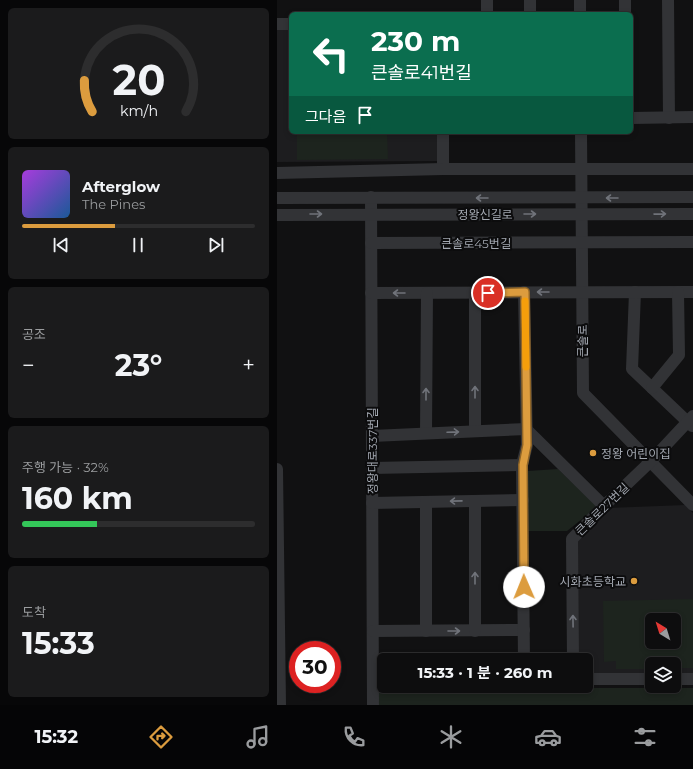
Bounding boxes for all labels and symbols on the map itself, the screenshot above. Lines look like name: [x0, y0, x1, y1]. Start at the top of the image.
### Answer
one-way arrow: [476, 194, 489, 202]
one-way arrow: [606, 194, 619, 202]
street label: 정왕신길로: [457, 207, 513, 222]
one-way arrow: [309, 210, 322, 218]
one-way arrow: [523, 210, 536, 218]
one-way arrow: [653, 210, 666, 218]
street label: 큰솔로45번길: [441, 236, 511, 251]
pin: [471, 276, 505, 310]
one-way arrow: [537, 288, 550, 296]
one-way arrow: [393, 289, 406, 297]
street label: 큰솔로: [575, 324, 590, 358]
one-way arrow: [471, 386, 479, 399]
one-way arrow: [423, 388, 430, 401]
street label: 정왕대로337번길: [365, 408, 380, 494]
one-way arrow: [446, 429, 459, 436]
place label: 정왕 어린이집: [601, 446, 670, 461]
marker: 정왕 어린이집: [588, 448, 598, 458]
street label: 큰솔로27번길: [572, 480, 632, 538]
one-way arrow: [450, 497, 463, 505]
position arrow: [503, 566, 545, 608]
one-way arrow: [471, 572, 479, 585]
place label: 시화초등학교: [560, 574, 626, 589]
marker: 시화초등학교: [629, 576, 639, 586]
north arrow: [645, 613, 681, 649]
one-way arrow: [569, 615, 577, 628]
one-way arrow: [447, 627, 460, 635]
speed limit sign: 30: [289, 641, 341, 693]

